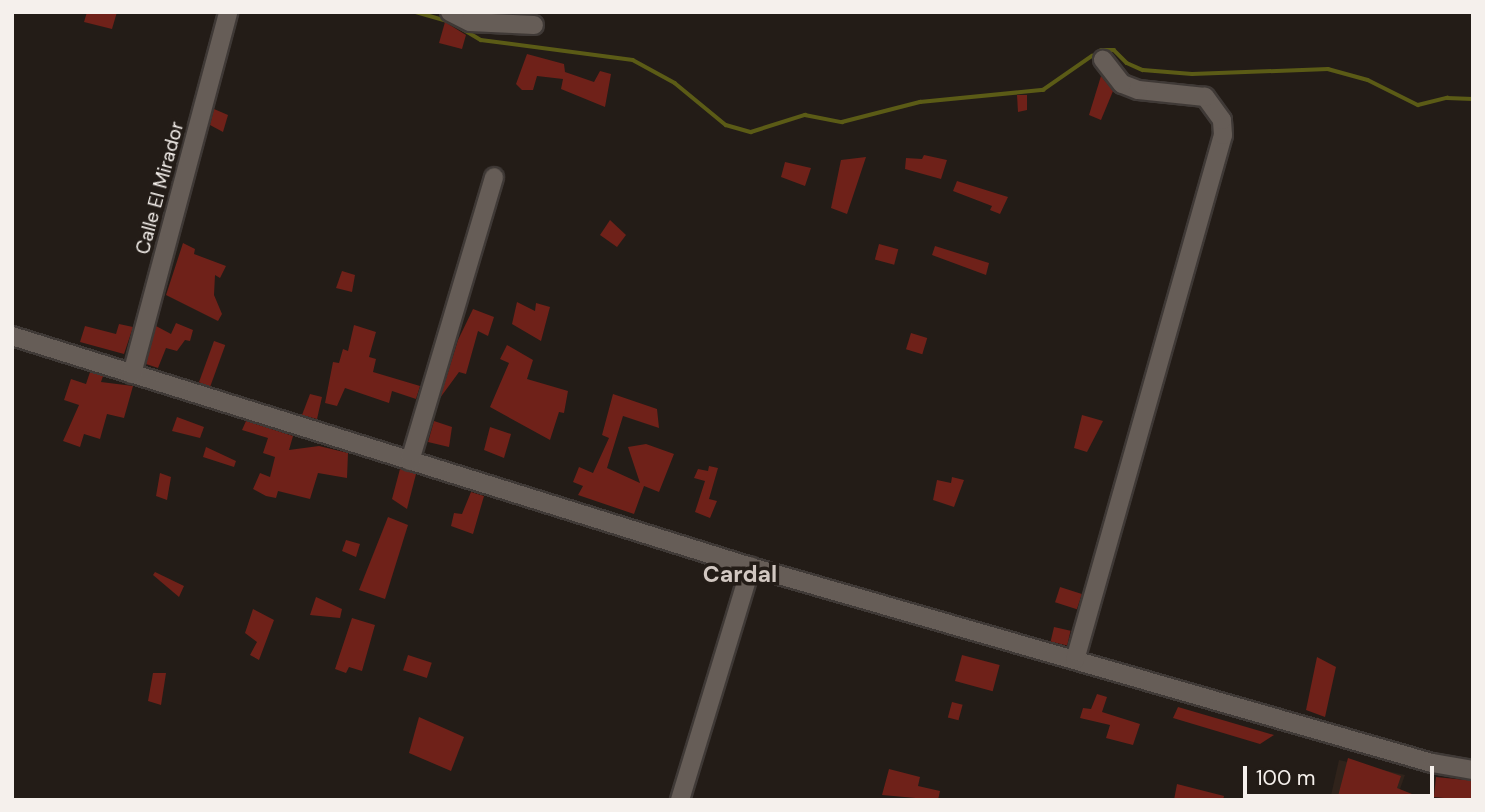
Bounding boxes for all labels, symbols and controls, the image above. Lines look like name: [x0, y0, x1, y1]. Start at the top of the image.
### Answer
street label: Calle El Mirador: [131, 119, 189, 257]
district label: Cardal: [703, 560, 777, 588]
scale bar: [1247, 752, 1438, 796]
text: 100 m: [1256, 764, 1316, 792]

